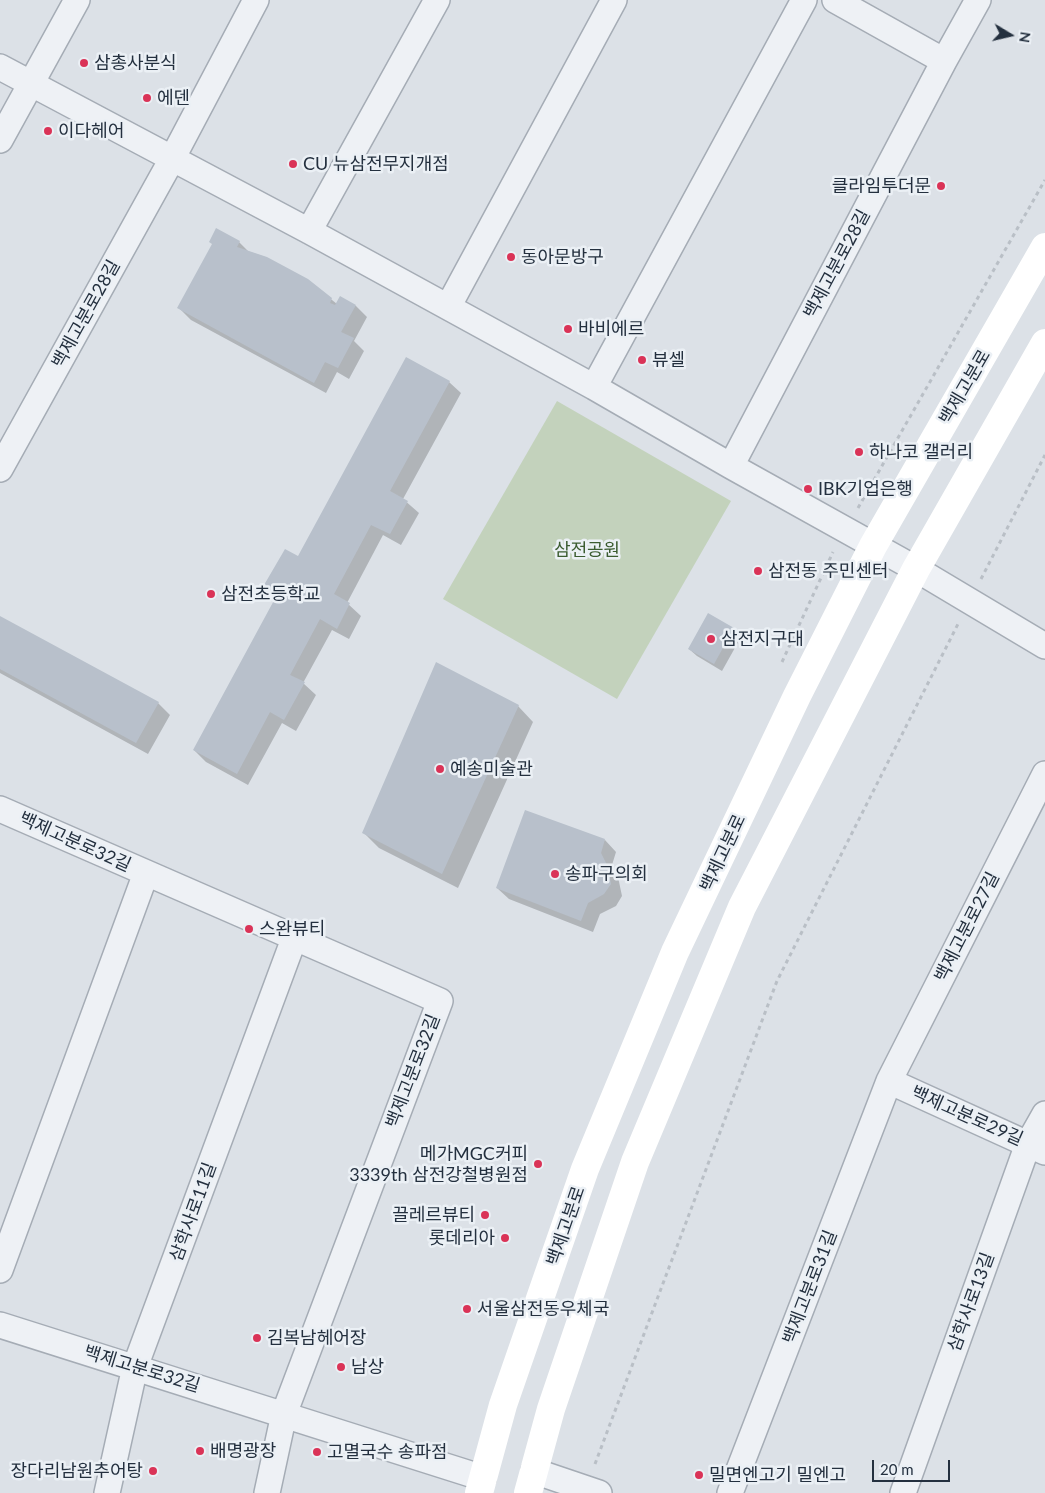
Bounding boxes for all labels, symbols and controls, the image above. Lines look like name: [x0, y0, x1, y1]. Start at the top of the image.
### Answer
north arrow: [985, 10, 1035, 60]
text: N: [1016, 31, 1035, 44]
place label: 삼총사분식: [94, 52, 177, 74]
marker: 삼총사분식: [78, 57, 90, 69]
place label: 에덴: [157, 87, 190, 109]
marker: 에덴: [141, 92, 153, 104]
place label: 이다헤어: [58, 120, 124, 142]
marker: 이다헤어: [42, 125, 54, 137]
place label: CU 뉴삼전무지개점: [303, 153, 449, 175]
marker: CU 뉴삼전무지개점: [287, 158, 299, 170]
place label: 클라임투더문: [832, 175, 931, 197]
marker: 클라임투더문: [935, 180, 947, 192]
street label: 백제고분로28길: [799, 206, 875, 322]
place label: 동아문방구: [521, 246, 604, 268]
marker: 동아문방구: [505, 251, 517, 263]
street label: 백제고분로28길: [47, 256, 125, 372]
place label: 바비에르: [578, 318, 644, 340]
marker: 바비에르: [562, 323, 574, 335]
street label: 백제고분로: [935, 346, 995, 428]
place label: 뷰셀: [652, 349, 685, 371]
marker: 뷰셀: [636, 354, 648, 366]
place label: 하나코 갤러리: [869, 441, 973, 463]
marker: 하나코 갤러리: [853, 446, 865, 458]
place label: IBK기업은행: [818, 478, 913, 500]
marker: IBK기업은행: [802, 483, 814, 495]
park label: 삼전공원: [554, 539, 620, 561]
place label: 삼전동 주민센터: [768, 560, 889, 582]
marker: 삼전동 주민센터: [752, 565, 764, 577]
place label: 삼전초등학교: [221, 583, 320, 605]
marker: 삼전초등학교: [205, 588, 217, 600]
place label: 삼전지구대: [721, 628, 804, 650]
marker: 삼전지구대: [705, 633, 717, 645]
place label: 예송미술관: [450, 758, 533, 780]
marker: 예송미술관: [434, 763, 446, 775]
street label: 백제고분로32길: [16, 808, 134, 876]
street label: 백제고분로: [696, 811, 750, 895]
place label: 송파구의회: [565, 863, 648, 885]
marker: 송파구의회: [549, 868, 561, 880]
street label: 백제고분로27길: [930, 869, 1004, 985]
place label: 스완뷰티: [259, 918, 325, 940]
marker: 스완뷰티: [243, 923, 255, 935]
street label: 백제고분로32길: [381, 1011, 445, 1131]
street label: 백제고분로29길: [908, 1082, 1026, 1150]
place label: 메가MGC커피 3339th 삼전강철병원점: [349, 1143, 528, 1186]
marker: 메가MGC커피 3339th 삼전강철병원점: [532, 1158, 544, 1170]
street label: 삼학사로11길: [165, 1160, 221, 1264]
street label: 백제고분로: [542, 1183, 590, 1269]
place label: 끌레르뷰티: [392, 1204, 475, 1226]
marker: 끌레르뷰티: [479, 1209, 491, 1221]
place label: 롯데리아: [429, 1227, 495, 1249]
street label: 백제고분로31길: [778, 1227, 842, 1347]
marker: 롯데리아: [499, 1232, 511, 1244]
street label: 삼학사로13길: [943, 1250, 999, 1354]
place label: 서울삼전동우체국: [477, 1298, 609, 1320]
marker: 서울삼전동우체국: [461, 1303, 473, 1315]
place label: 김복남헤어장: [267, 1327, 366, 1349]
marker: 김복남헤어장: [251, 1332, 263, 1344]
street label: 백제고분로32길: [81, 1341, 203, 1397]
place label: 남상: [351, 1356, 384, 1378]
marker: 남상: [335, 1361, 347, 1373]
place label: 배명광장: [210, 1440, 276, 1462]
place label: 고멸국수 송파점: [327, 1441, 448, 1463]
marker: 배명광장: [194, 1445, 206, 1457]
marker: 고멸국수 송파점: [311, 1446, 323, 1458]
scale bar: [875, 1450, 952, 1482]
place label: 장다리남원추어탕: [11, 1460, 143, 1482]
text: 20 m: [880, 1460, 914, 1478]
place label: 밀면엔고기 밀엔고: [709, 1464, 846, 1486]
marker: 장다리남원추어탕: [147, 1465, 159, 1477]
marker: 밀면엔고기 밀엔고: [693, 1469, 705, 1481]

